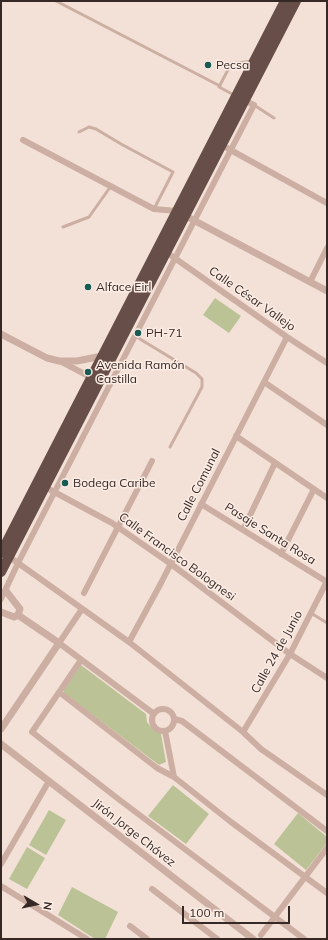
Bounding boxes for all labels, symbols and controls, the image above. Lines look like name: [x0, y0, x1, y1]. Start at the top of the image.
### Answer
place label: Pecsa: [216, 58, 249, 72]
marker: Pecsa: [203, 60, 213, 70]
street label: Calle César Vallejo: [206, 264, 298, 334]
place label: Alface Eirl: [96, 280, 151, 294]
marker: Alface Eirl: [83, 282, 93, 292]
place label: PH-71: [146, 326, 183, 340]
marker: PH-71: [133, 328, 143, 338]
place label: Avenida Ramón Castilla: [96, 358, 185, 386]
marker: Avenida Ramón Castilla: [83, 367, 93, 377]
street label: Calle Comunal: [174, 446, 224, 524]
place label: Bodega Caribe: [73, 476, 155, 490]
marker: Bodega Caribe: [60, 478, 70, 488]
street label: Pasaje Santa Rosa: [222, 500, 318, 568]
street label: Calle Francisco Bolognesi: [116, 510, 238, 604]
street label: Calle 24 de Junio: [248, 608, 306, 696]
street label: Jirón Jorge Chávez: [90, 796, 178, 870]
north arrow: [16, 884, 56, 924]
scale bar: [184, 898, 292, 924]
text: N: [40, 901, 55, 911]
text: 100 m: [189, 905, 224, 920]

